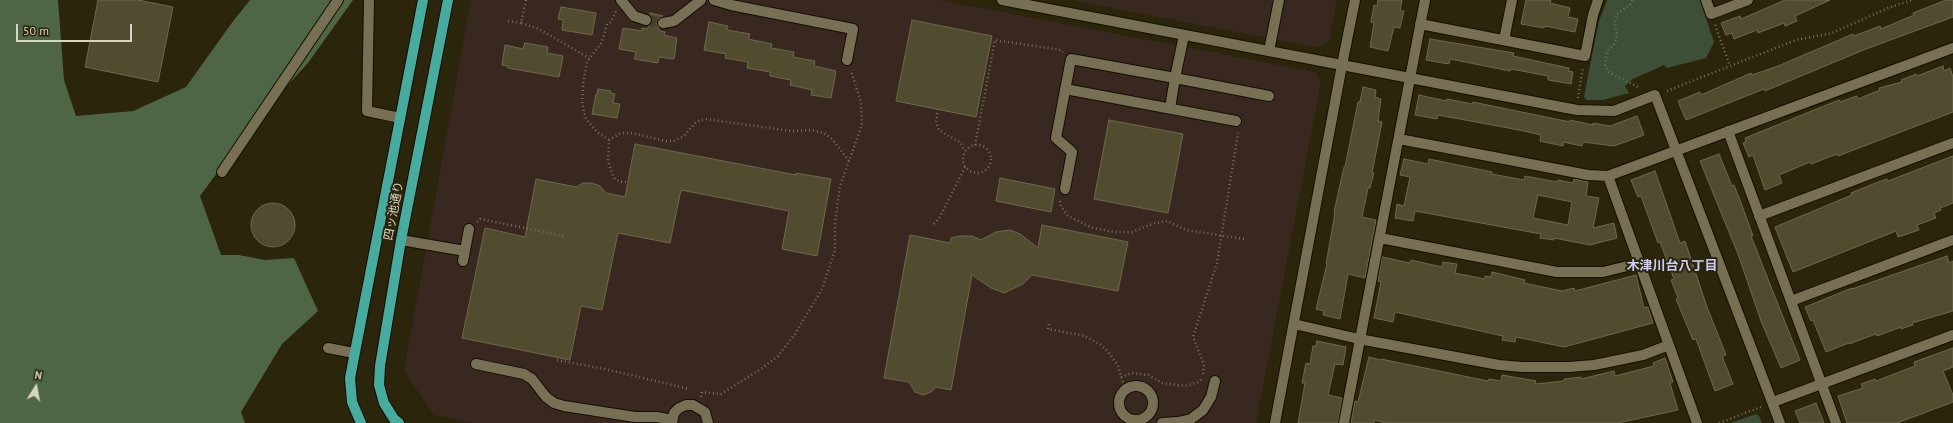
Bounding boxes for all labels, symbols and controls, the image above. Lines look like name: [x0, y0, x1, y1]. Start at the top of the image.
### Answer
scale bar: [18, 16, 134, 42]
text: 50 m: [23, 23, 49, 38]
street label: 四ッ池通り: [381, 180, 407, 242]
district label: 木津川台八丁目: [1627, 258, 1717, 274]
north arrow: [16, 367, 56, 407]
text: N: [33, 368, 43, 383]

